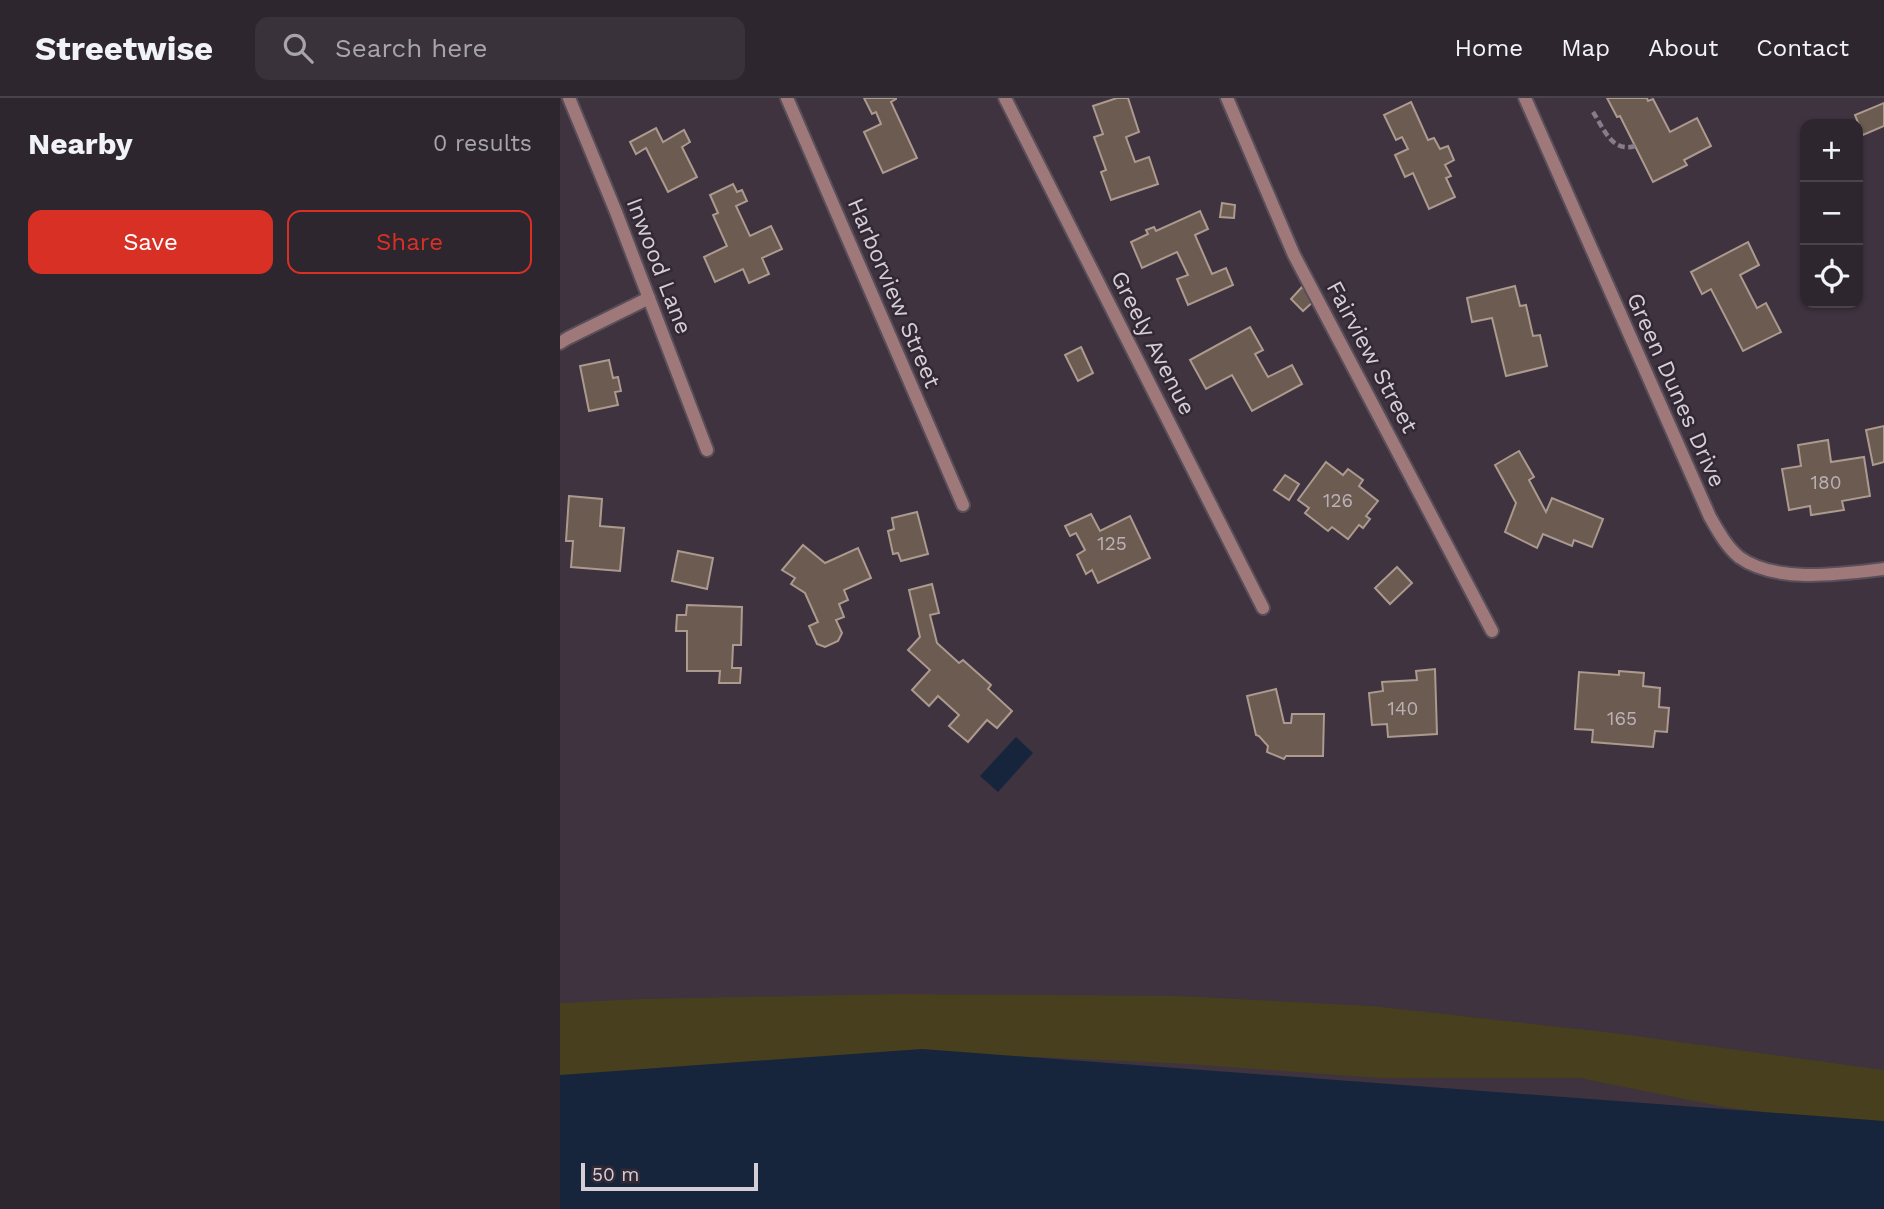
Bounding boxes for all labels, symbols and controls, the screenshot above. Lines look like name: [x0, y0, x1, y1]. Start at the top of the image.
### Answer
search box: [255, 17, 745, 80]
text: Streetwise: [35, 29, 213, 68]
icon: search: [279, 29, 317, 67]
text: Search here: [335, 33, 487, 63]
text: Home: [1455, 34, 1523, 62]
text: Map: [1561, 34, 1610, 62]
text: About: [1648, 34, 1718, 62]
text: Contact: [1756, 34, 1849, 62]
map controls: [1800, 119, 1863, 308]
button: +: [1800, 119, 1863, 182]
text: Nearby: [28, 126, 133, 161]
text: 0 results: [433, 130, 532, 157]
button: −: [1800, 182, 1863, 245]
street label: Inwood Lane: [621, 194, 697, 338]
street label: Harborview Street: [842, 194, 946, 392]
button: Save: [28, 210, 273, 274]
button: Share: [287, 210, 532, 274]
button: locate: [1800, 245, 1863, 308]
street label: Greely Avenue: [1105, 266, 1201, 420]
street label: Fairview Street: [1321, 276, 1424, 438]
street label: Green Dunes Drive: [1621, 289, 1731, 491]
house number: 180: [1811, 471, 1841, 494]
house number: 126: [1323, 489, 1353, 512]
house number: 125: [1097, 532, 1127, 555]
house number: 140: [1388, 697, 1418, 720]
house number: 165: [1607, 707, 1637, 730]
scale bar: [581, 1160, 758, 1192]
text: 50 m: [592, 1163, 639, 1186]

